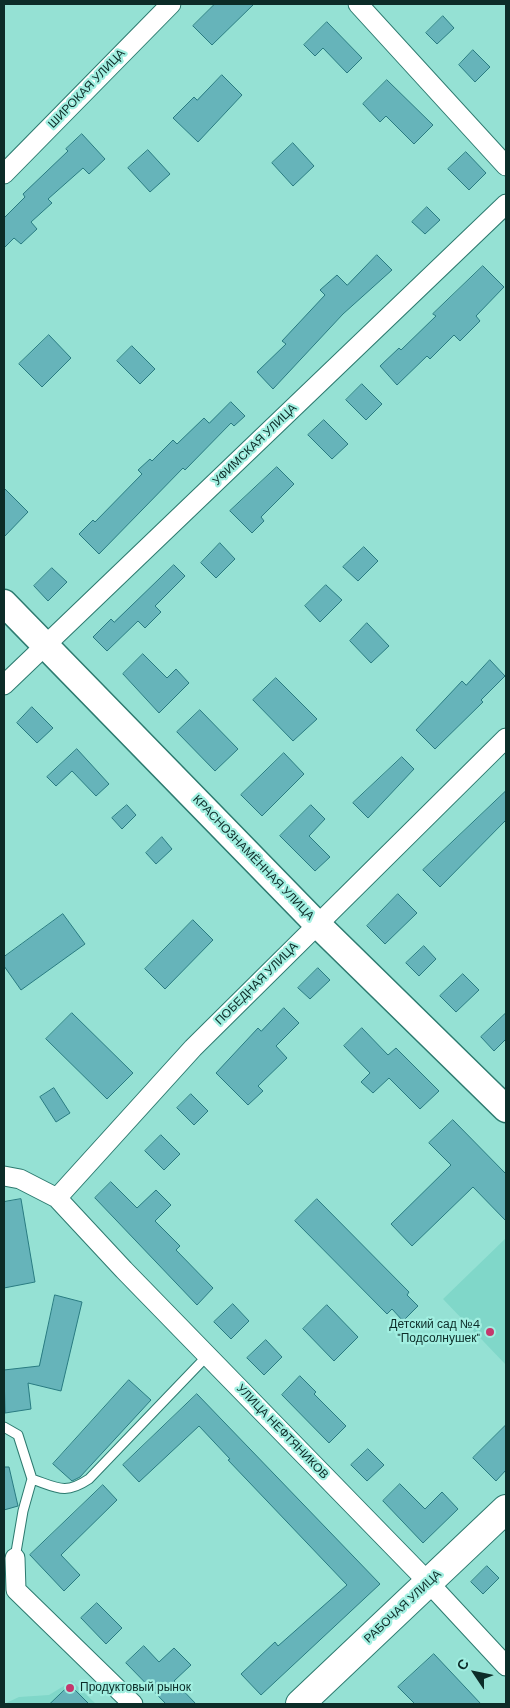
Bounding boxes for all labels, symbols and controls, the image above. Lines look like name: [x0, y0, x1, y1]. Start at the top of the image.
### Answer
street label: ШИРОКАЯ УЛИЦА: [46, 47, 128, 131]
street label: УФИМСКАЯ УЛИЦА: [210, 401, 300, 489]
street label: КРАСНОЗНАМЁННАЯ УЛИЦА: [189, 792, 317, 924]
street label: ПОБЕДНАЯ УЛИЦА: [213, 940, 301, 1028]
place label: Детский сад №4 "Подсолнушек": [389, 1318, 480, 1346]
marker: Детский сад №4 "Подсолнушек": [484, 1326, 496, 1338]
street label: УЛИЦА НЕФТЯНИКОВ: [233, 1382, 331, 1482]
street label: РАБОЧАЯ УЛИЦА: [361, 1567, 445, 1647]
north arrow: [450, 1648, 500, 1698]
text: С: [452, 1655, 473, 1674]
place label: Продуктовый рынок: [80, 1681, 191, 1695]
marker: Продуктовый рынок: [64, 1682, 76, 1694]

